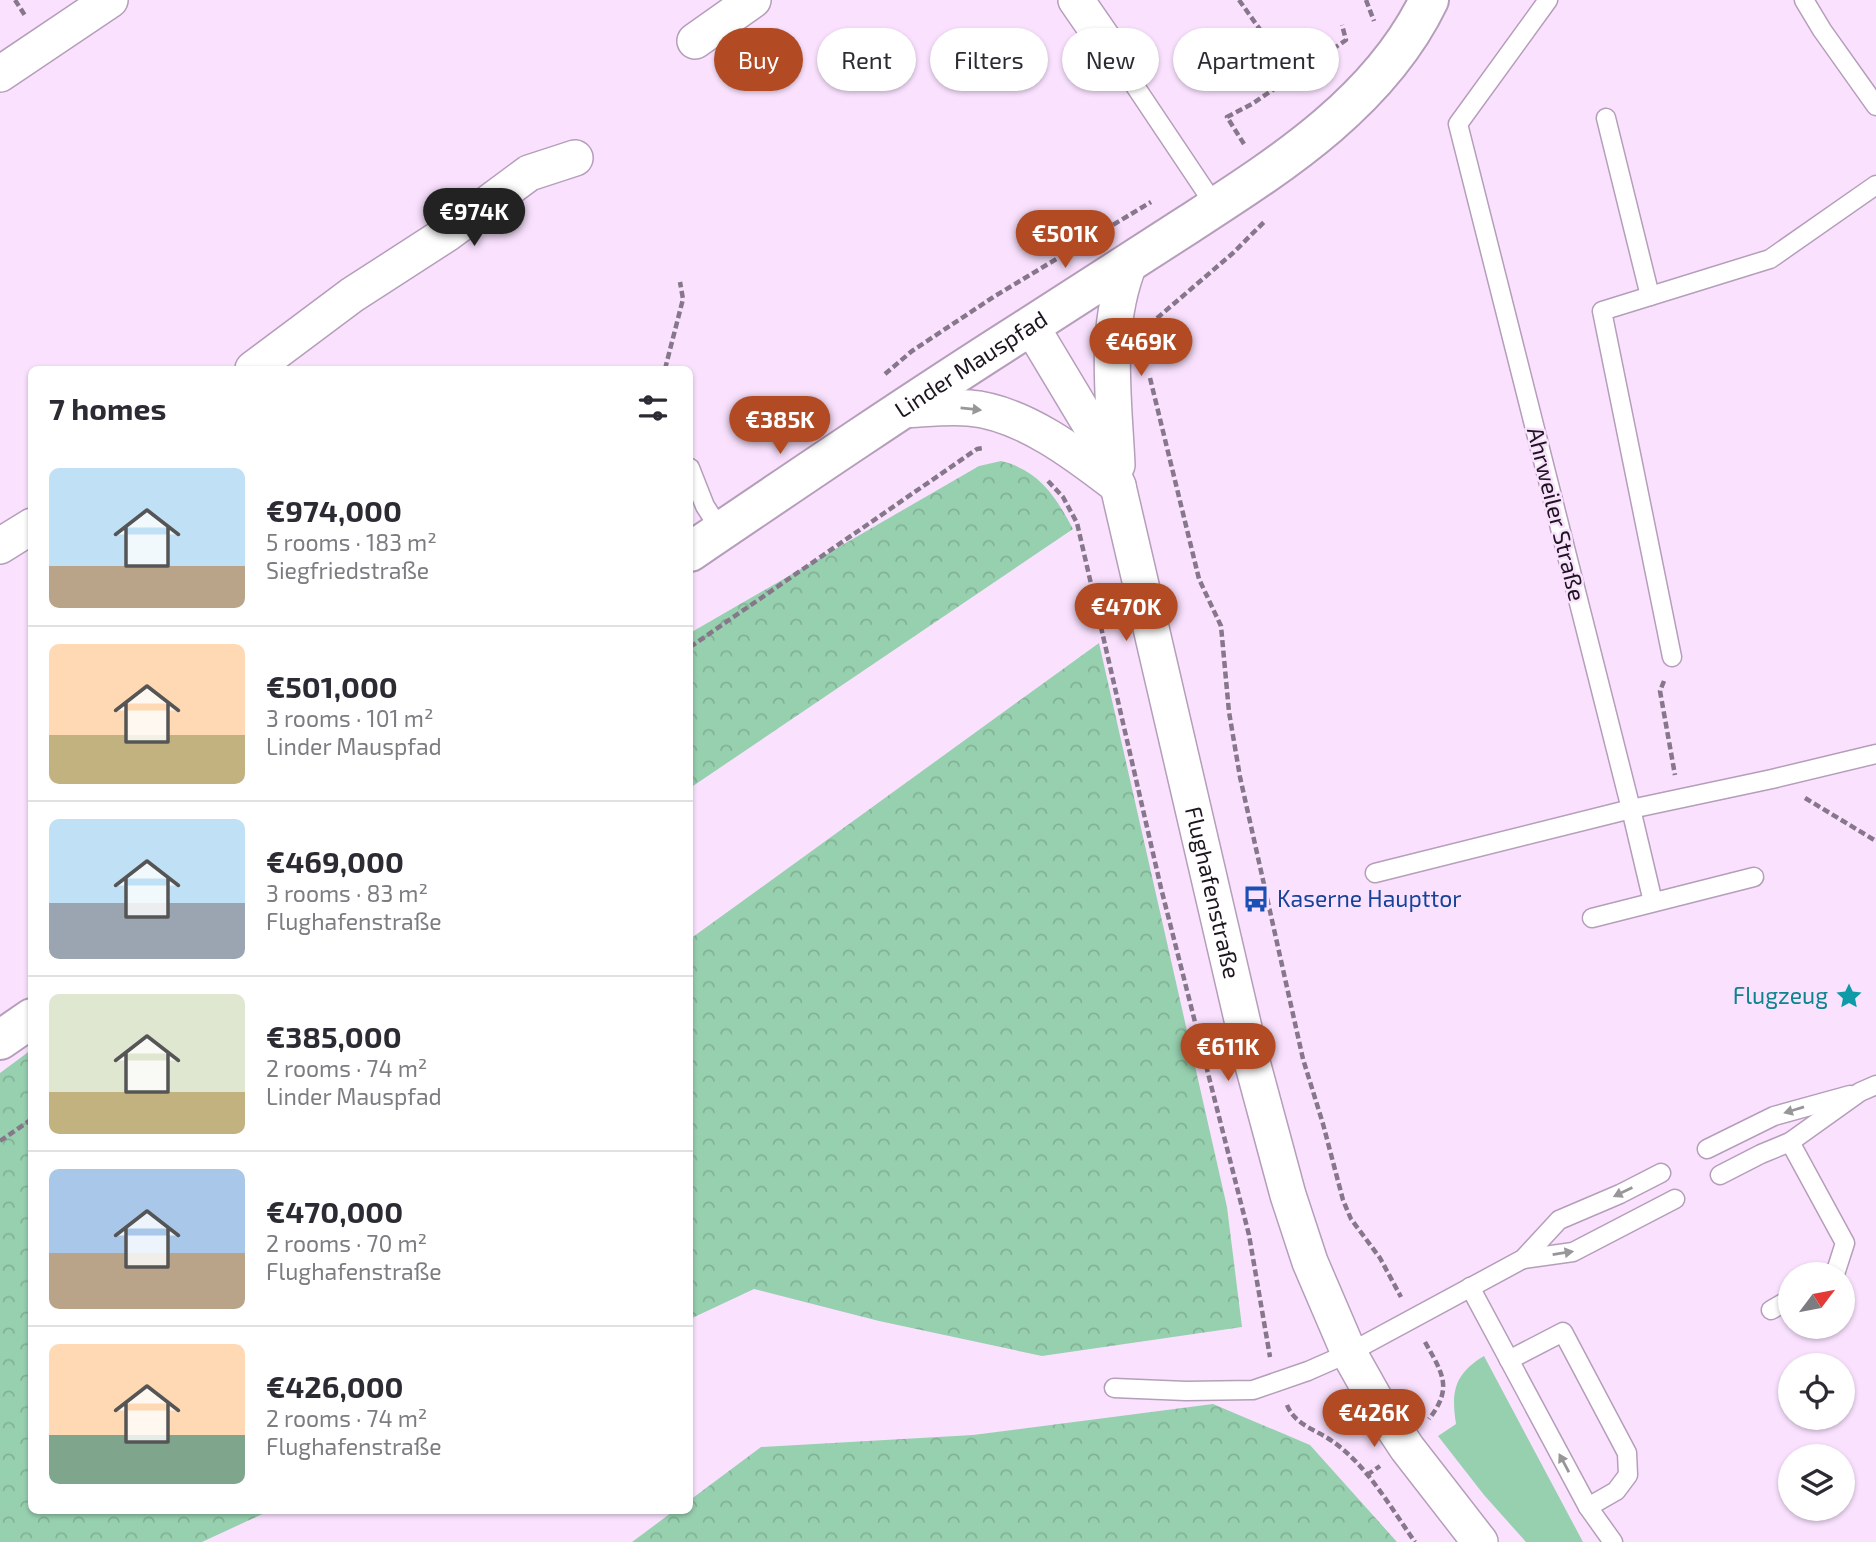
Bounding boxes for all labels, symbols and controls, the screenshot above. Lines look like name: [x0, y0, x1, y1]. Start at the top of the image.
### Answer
chip: Buy: [714, 28, 803, 91]
chip: Rent: [817, 28, 916, 91]
chip: Filters: [930, 28, 1048, 91]
chip: New: [1062, 28, 1159, 91]
chip: Apartment: [1173, 28, 1339, 91]
pin: €974K: [425, 188, 523, 248]
text: €974K: [439, 197, 509, 225]
pin: €501K: [1016, 210, 1114, 270]
text: €501K: [1032, 219, 1098, 247]
street label: Linder Mauspfad: [889, 304, 1052, 423]
pin: €469K: [1092, 318, 1190, 378]
text: €469K: [1105, 327, 1177, 355]
icon: filters: [634, 389, 672, 427]
text: 7 homes: [49, 390, 166, 426]
pin: €385K: [731, 396, 829, 456]
one-way arrow: [961, 404, 983, 415]
text: €385K: [745, 405, 815, 433]
street label: Ahrweiler Straße: [1522, 424, 1592, 604]
text: €974,000: [266, 492, 402, 528]
icon: home: [105, 496, 189, 580]
text: 5 rooms · 183 m²: [266, 528, 437, 556]
text: Siegfriedstraße: [266, 556, 429, 584]
pin: €470K: [1077, 584, 1175, 643]
text: €470K: [1091, 592, 1161, 620]
text: €501,000: [266, 668, 398, 704]
icon: home: [105, 672, 189, 756]
text: 3 rooms · 101 m²: [266, 704, 433, 732]
text: Linder Mauspfad: [266, 732, 442, 760]
street label: Flughafenstraße: [1180, 804, 1247, 981]
text: €469,000: [266, 843, 404, 879]
icon: home: [105, 847, 189, 931]
text: 3 rooms · 83 m²: [266, 879, 428, 907]
bus stop icon: Kaserne Haupttor: [1241, 884, 1271, 914]
place label: Kaserne Haupttor: [1277, 884, 1462, 912]
text: Flughafenstraße: [266, 907, 442, 935]
place label: Flugzeug: [1733, 981, 1828, 1009]
place icon: Flugzeug: [1834, 981, 1864, 1011]
text: €385,000: [266, 1018, 402, 1054]
icon: home: [105, 1022, 189, 1106]
pin: €611K: [1179, 1024, 1277, 1083]
text: €611K: [1197, 1032, 1259, 1060]
text: 2 rooms · 74 m²: [266, 1054, 427, 1082]
text: Linder Mauspfad: [266, 1082, 442, 1110]
one-way arrow: [1783, 1105, 1804, 1115]
one-way arrow: [1613, 1186, 1633, 1198]
text: €470,000: [266, 1193, 403, 1229]
icon: home: [105, 1197, 189, 1281]
text: 2 rooms · 70 m²: [266, 1229, 427, 1257]
one-way arrow: [1552, 1247, 1574, 1258]
text: Flughafenstraße: [266, 1257, 442, 1285]
north arrow: [1778, 1262, 1855, 1339]
map controls: [1778, 1262, 1855, 1521]
button: locate: [1778, 1353, 1855, 1430]
text: €426,000: [266, 1368, 404, 1404]
icon: home: [105, 1372, 189, 1456]
pin: €426K: [1325, 1390, 1423, 1449]
text: €426K: [1339, 1398, 1409, 1426]
text: 2 rooms · 74 m²: [266, 1404, 427, 1432]
text: Flughafenstraße: [266, 1432, 442, 1460]
button: layers: [1778, 1444, 1855, 1521]
one-way arrow: [1558, 1453, 1570, 1473]

